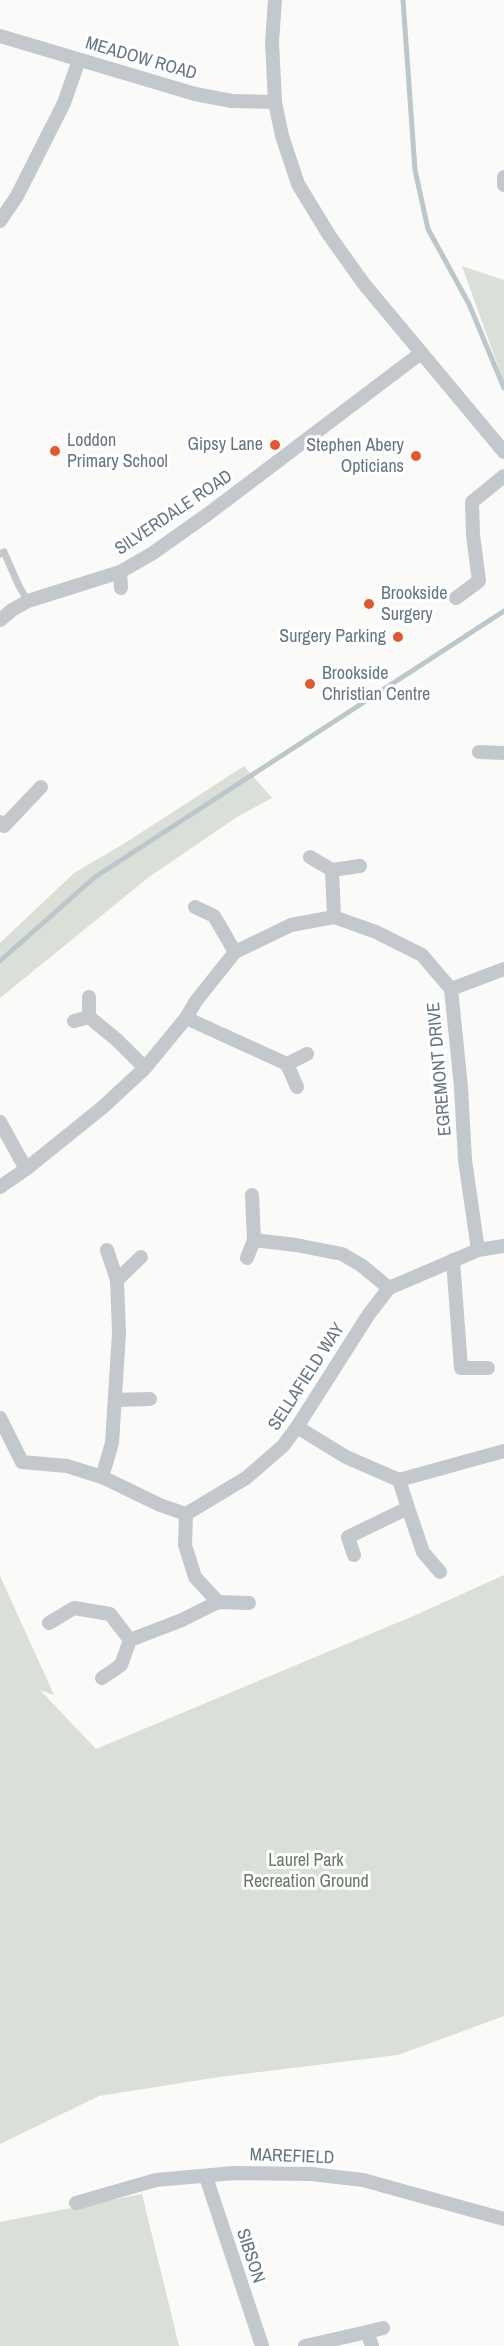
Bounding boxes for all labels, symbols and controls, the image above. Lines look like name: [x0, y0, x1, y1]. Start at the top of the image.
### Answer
street label: MEADOW ROAD: [83, 33, 199, 85]
place label: Loddon Primary School: [67, 430, 168, 472]
place label: Gipsy Lane: [188, 434, 263, 456]
place label: Stephen Abery Opticians: [306, 435, 404, 478]
marker: Gipsy Lane: [268, 438, 282, 452]
marker: Loddon Primary School: [48, 444, 62, 458]
marker: Stephen Abery Opticians: [409, 449, 423, 463]
street label: SILVERDALE ROAD: [111, 466, 237, 560]
place label: Brookside Surgery: [381, 583, 447, 626]
marker: Brookside Surgery: [362, 597, 376, 611]
place label: Surgery Parking: [279, 626, 386, 648]
marker: Surgery Parking: [391, 630, 405, 644]
place label: Brookside Christian Centre: [322, 663, 430, 706]
marker: Brookside Christian Centre: [303, 677, 317, 691]
street label: EGREMONT DRIVE: [423, 1001, 457, 1137]
street label: SELLAFIELD WAY: [264, 1319, 350, 1435]
park label: Laurel Park Recreation Ground: [243, 1850, 369, 1892]
street label: MAREFIELD: [249, 2145, 335, 2169]
street label: SIBSON: [231, 2226, 269, 2286]

